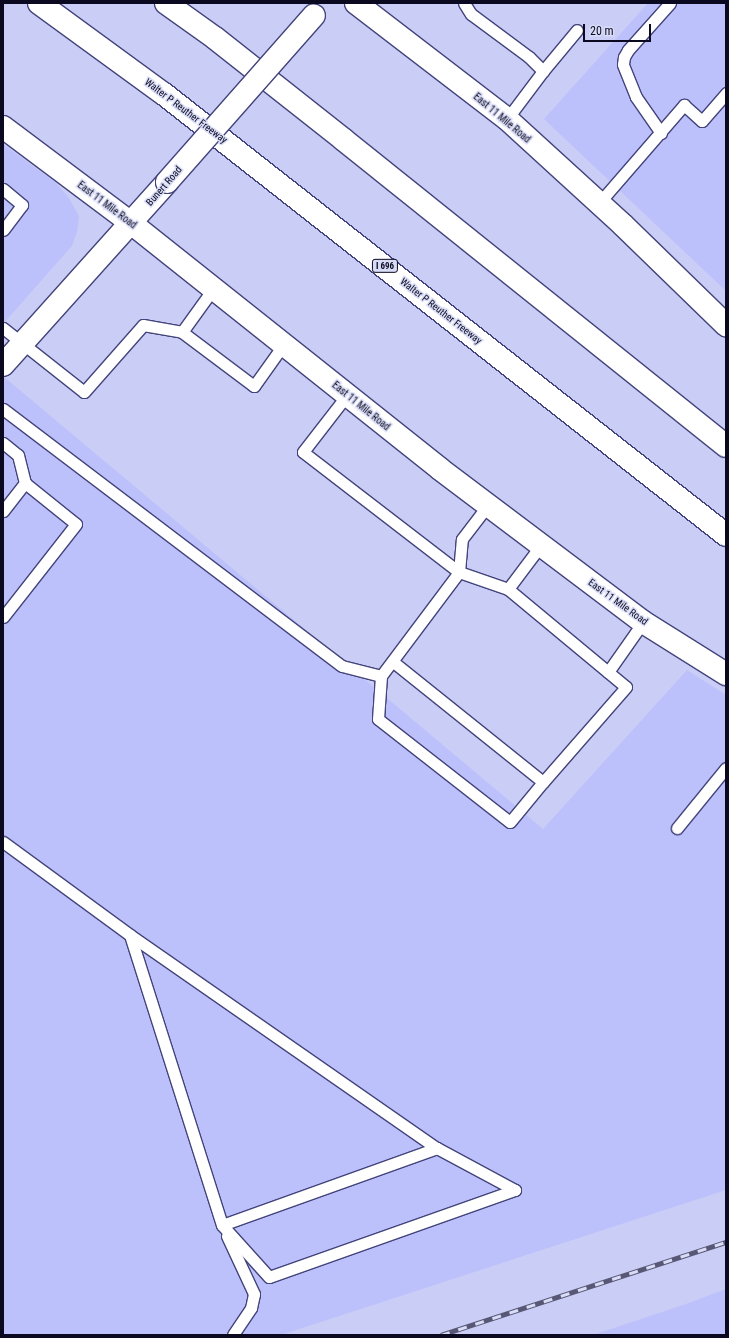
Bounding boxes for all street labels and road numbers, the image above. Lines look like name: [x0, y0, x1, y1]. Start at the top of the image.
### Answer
street label: Walter P Reuther Freeway: [142, 76, 230, 146]
street label: East 11 Mile Road: [471, 91, 533, 145]
street label: Bunert Road: [144, 164, 184, 208]
street label: East 11 Mile Road: [75, 179, 139, 231]
road number: I 696: [371, 259, 399, 273]
street label: Walter P Reuther Freeway: [398, 275, 484, 347]
street label: East 11 Mile Road: [330, 379, 392, 433]
street label: East 11 Mile Road: [586, 576, 650, 628]

